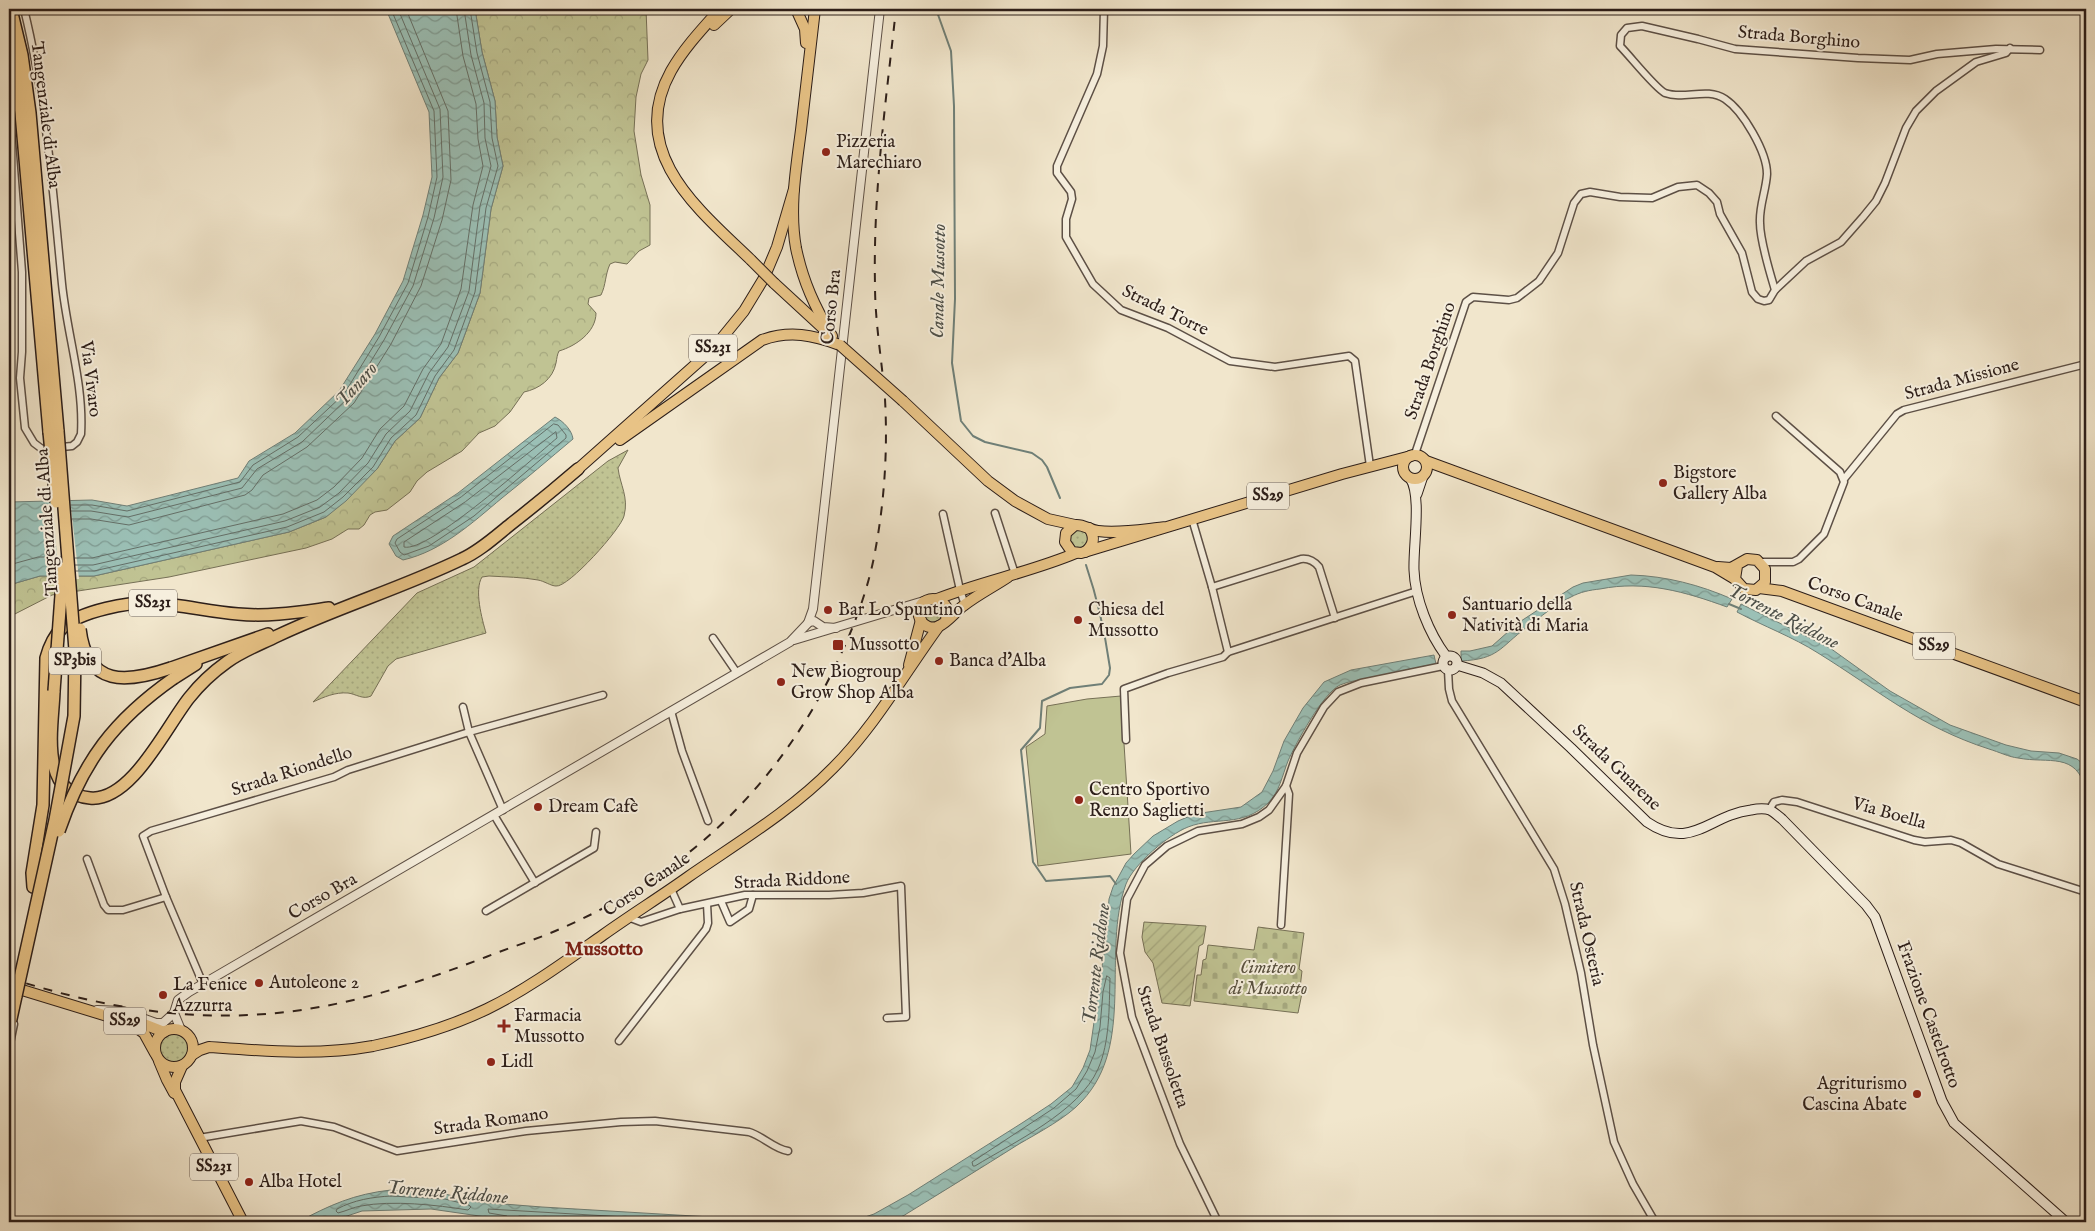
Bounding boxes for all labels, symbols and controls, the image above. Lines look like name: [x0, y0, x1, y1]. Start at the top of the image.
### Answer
street label: Strada Borghino: [1737, 21, 1861, 55]
street label: Tangenziale di Alba: [25, 40, 65, 190]
place label: Pizzeria Marechiaro: [836, 131, 922, 175]
marker: Pizzeria Marechiaro: [820, 146, 832, 158]
water label: Canale Mussotto: [926, 223, 952, 339]
street label: Corso Bra: [817, 268, 847, 346]
street label: Strada Torre: [1118, 280, 1212, 342]
street label: Strada Borghino: [1400, 299, 1462, 423]
road number: SS231: [689, 334, 737, 362]
street label: Via Vivaro: [74, 338, 106, 419]
street label: Strada Missione: [1902, 354, 2022, 406]
water label: Tanaro: [331, 358, 383, 412]
street label: Tangenziale di Alba: [31, 447, 65, 596]
place label: Bigstore Gallery Alba: [1673, 462, 1767, 506]
marker: Bigstore Gallery Alba: [1657, 477, 1669, 489]
road number: SS29: [1247, 482, 1289, 510]
street label: Corso Canale: [1804, 572, 1906, 628]
water label: Torrente Riddone: [1723, 579, 1843, 656]
road number: SS231: [129, 590, 177, 616]
place label: Santuario della Natività di Maria: [1462, 594, 1589, 638]
place label: Bar Lo Spuntino: [838, 599, 963, 622]
place label: Chiesa del Mussotto: [1088, 599, 1164, 643]
marker: Bar Lo Spuntino: [822, 604, 834, 616]
marker: Santuario della Natività di Maria: [1446, 609, 1458, 621]
marker: Chiesa del Mussotto: [1072, 614, 1084, 626]
road number: SS29: [1913, 632, 1955, 659]
place label: Mussotto: [849, 634, 920, 657]
marker: Mussotto: [831, 638, 845, 652]
road number: SP3bis: [49, 648, 101, 674]
place label: Banca d'Alba: [949, 650, 1046, 673]
marker: Banca d'Alba: [933, 655, 945, 667]
place label: New Biogroup Grow Shop Alba: [791, 661, 914, 705]
marker: New Biogroup Grow Shop Alba: [775, 676, 787, 688]
street label: Strada Guarene: [1567, 720, 1665, 816]
street label: Strada Riondello: [229, 742, 356, 802]
place label: Centro Sportivo Renzo Saglietti: [1089, 779, 1210, 823]
street label: Via Boella: [1848, 792, 1929, 836]
marker: Centro Sportivo Renzo Saglietti: [1073, 794, 1085, 806]
place label: Dream Cafè: [548, 796, 638, 819]
marker: Dream Cafè: [532, 801, 544, 813]
street label: Corso Canale: [599, 847, 695, 923]
street label: Strada Riddone: [733, 866, 851, 896]
street label: Corso Bra: [285, 868, 362, 926]
street label: Strada Osteria: [1563, 880, 1609, 988]
water label: Torrente Riddone: [1078, 901, 1116, 1026]
district label: Mussotto: [565, 937, 643, 962]
street label: Frazione Castelrotto: [1891, 938, 1965, 1092]
park label: Cimitero di Mussotto: [1228, 957, 1307, 1001]
place label: Autoleone 2: [268, 972, 359, 995]
place label: La Fenice Azzurra: [172, 974, 247, 1018]
marker: Autoleone 2: [253, 977, 265, 989]
street label: Strada Bussoletta: [1130, 983, 1194, 1111]
marker: La Fenice Azzurra: [157, 989, 169, 1001]
place label: Farmacia Mussotto: [514, 1005, 585, 1049]
road number: SS29: [104, 1008, 146, 1034]
marker: Farmacia Mussotto: [498, 1020, 510, 1032]
place label: Lidl: [501, 1051, 533, 1074]
marker: Lidl: [485, 1056, 497, 1068]
place label: Agriturismo Cascina Abate: [1802, 1073, 1907, 1117]
marker: Agriturismo Cascina Abate: [1911, 1088, 1923, 1100]
street label: Strada Romano: [432, 1103, 550, 1141]
road number: SS231: [190, 1154, 238, 1180]
place label: Alba Hotel: [258, 1171, 342, 1194]
marker: Alba Hotel: [243, 1176, 255, 1188]
water label: Torrente Riddone: [385, 1176, 510, 1210]

